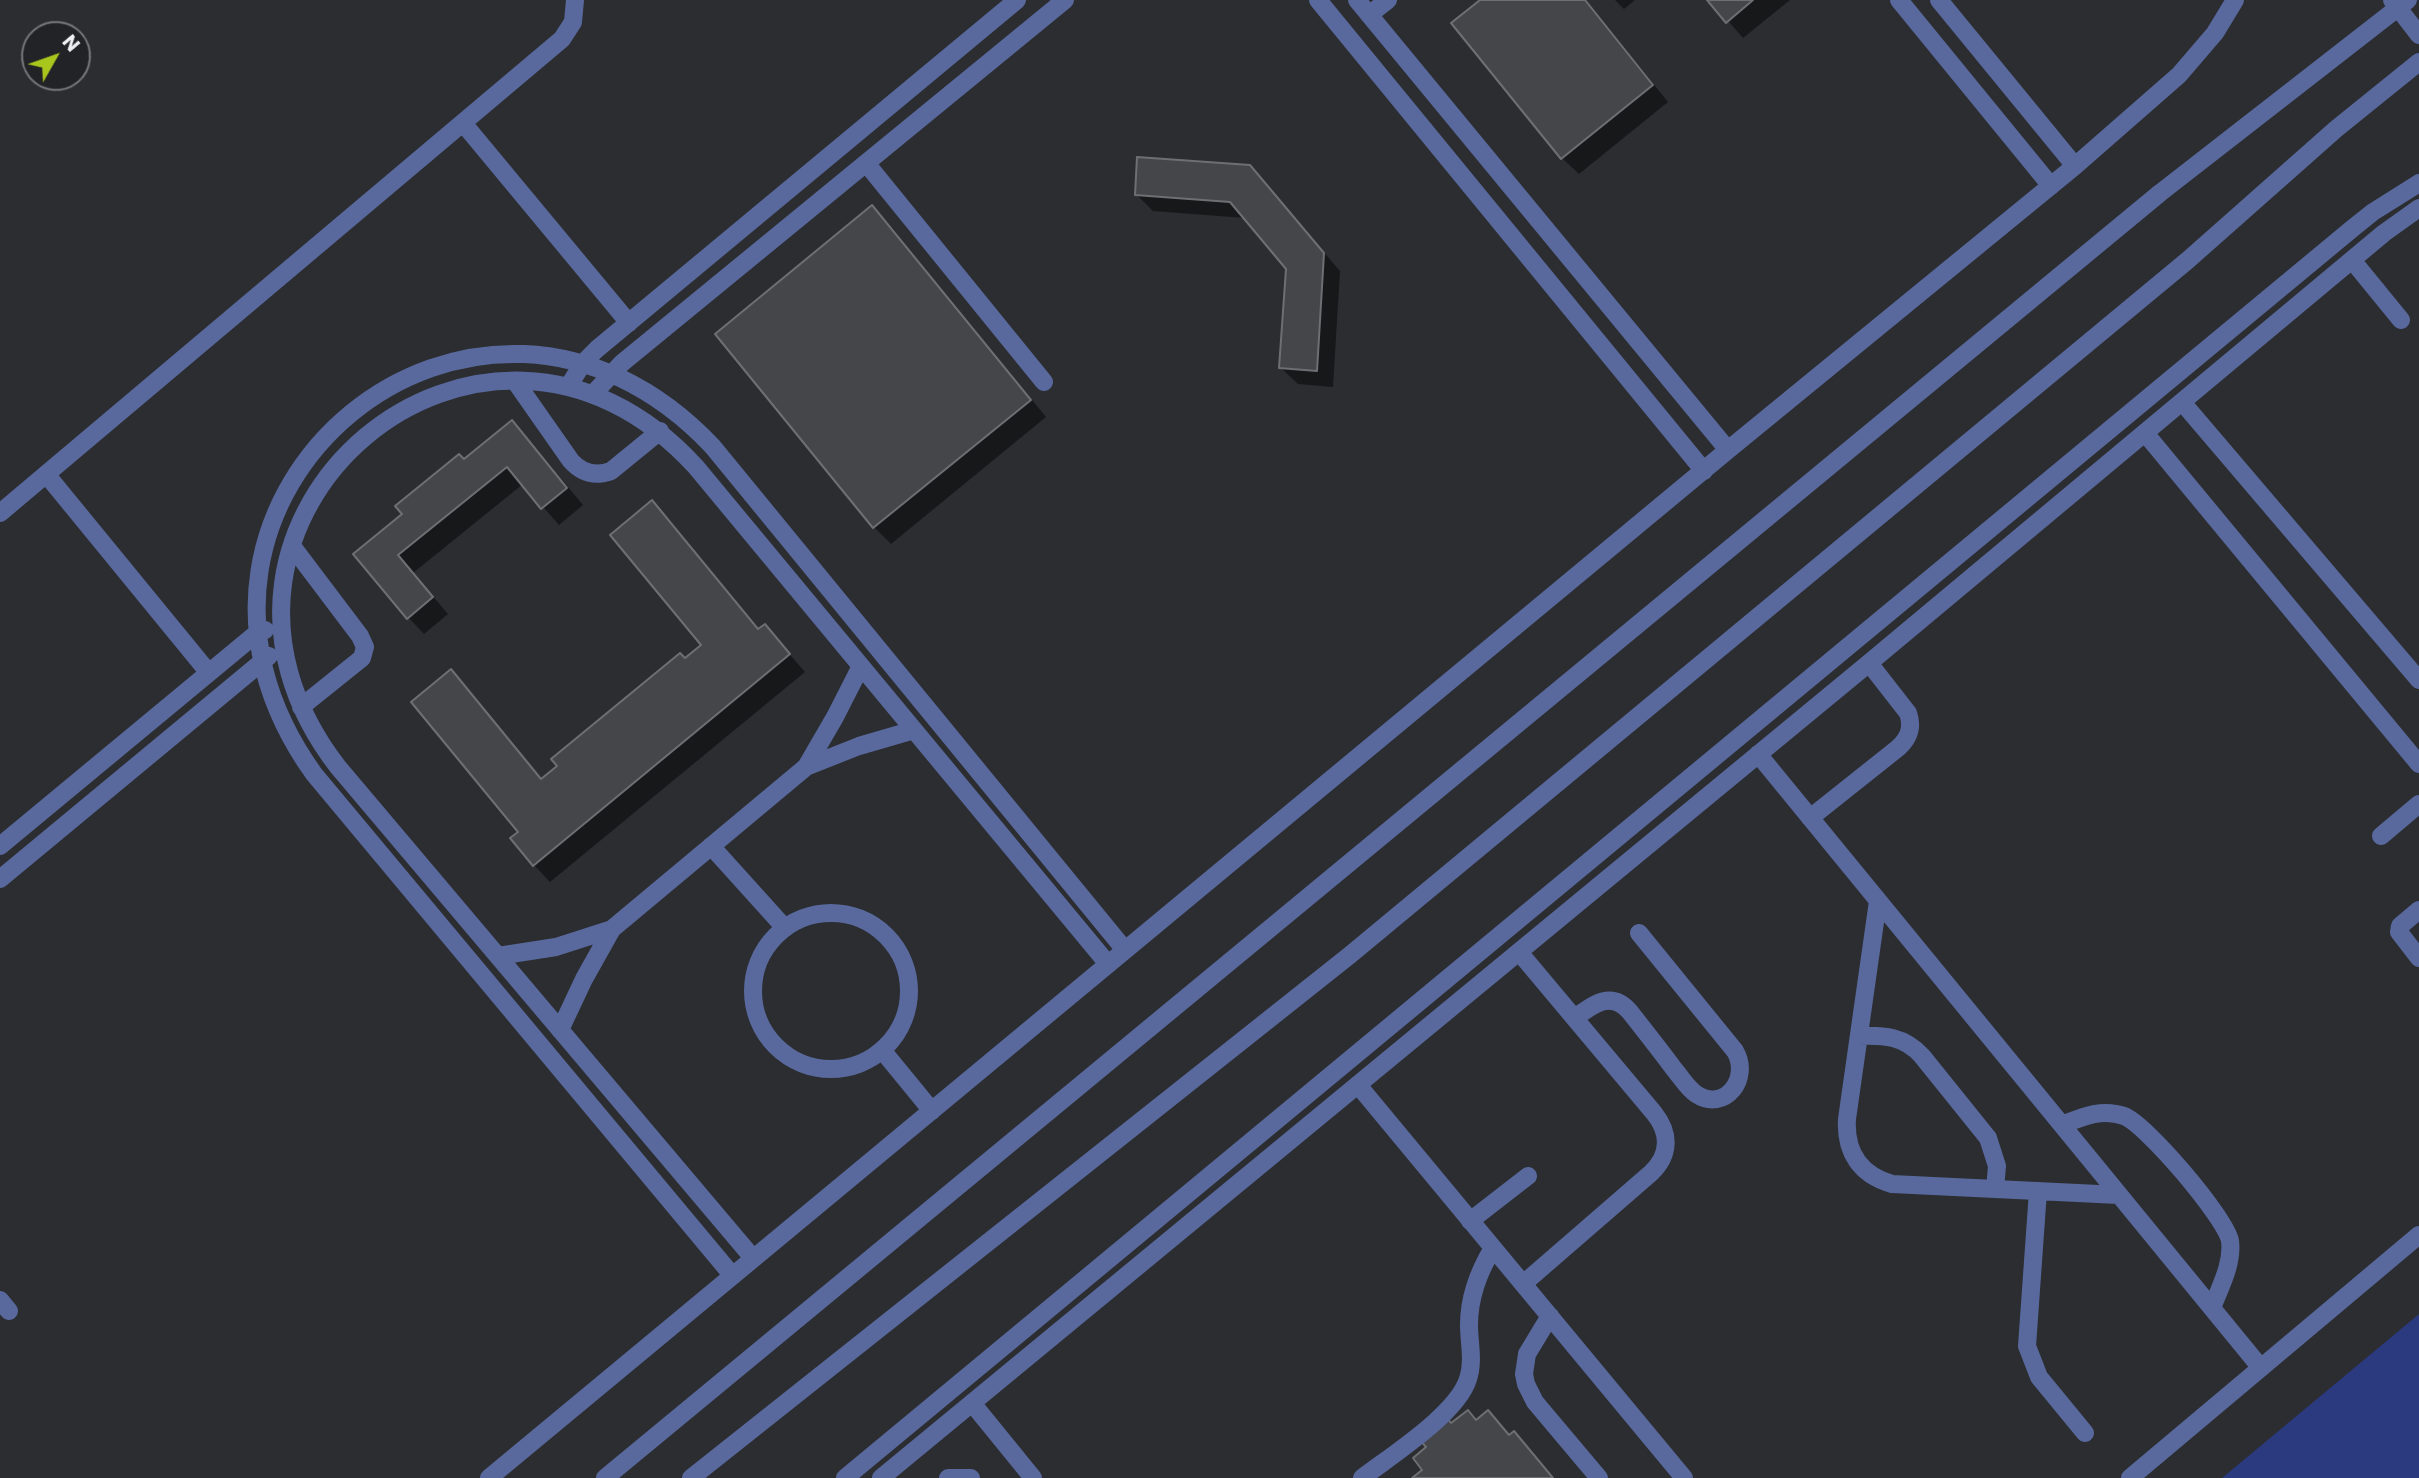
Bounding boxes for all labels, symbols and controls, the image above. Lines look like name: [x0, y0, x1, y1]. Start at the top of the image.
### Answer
north arrow: [21, 21, 91, 91]
text: N: [56, 29, 86, 58]

